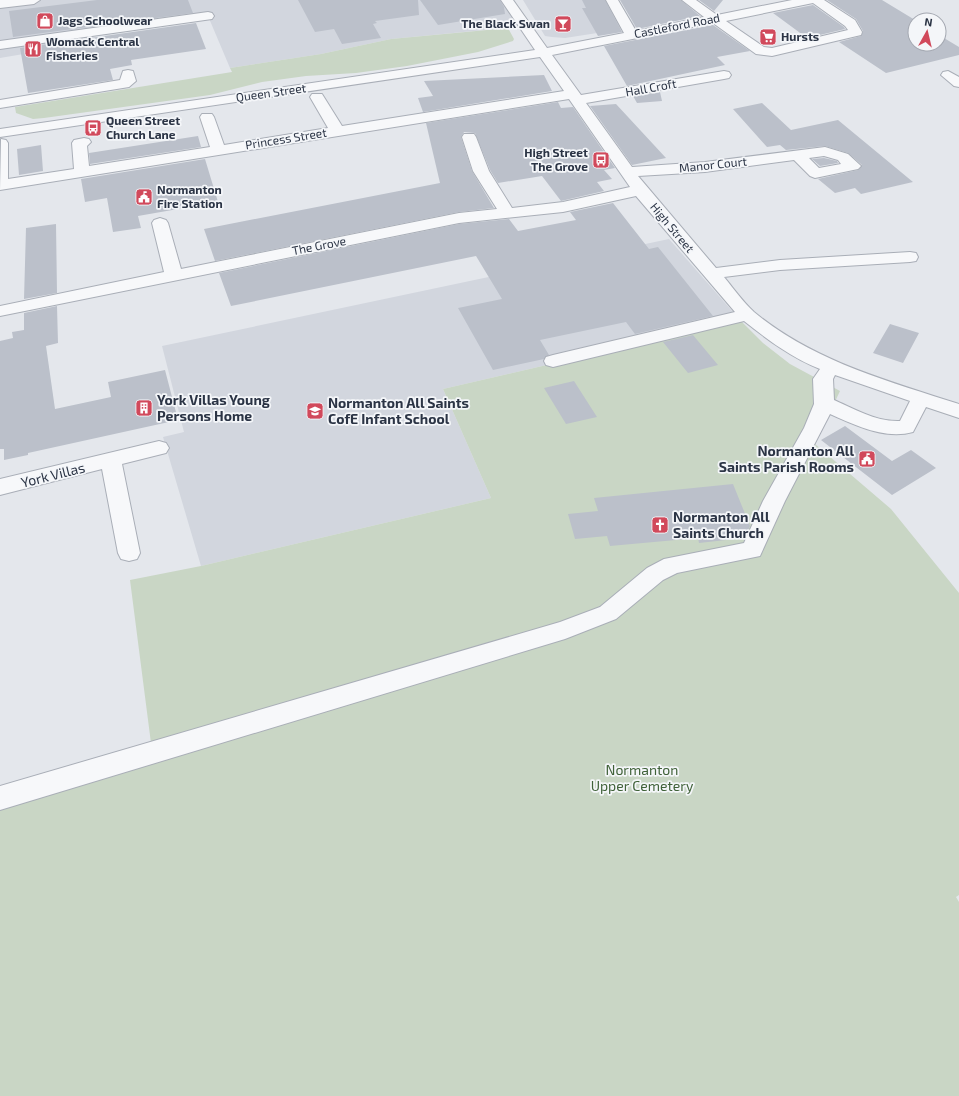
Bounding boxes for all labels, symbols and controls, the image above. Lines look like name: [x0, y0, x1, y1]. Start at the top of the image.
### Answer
street label: Castleford Road: [633, 10, 721, 40]
shop icon: Jags Schoolwear: [35, 11, 55, 31]
north arrow: [907, 12, 947, 52]
place label: Jags Schoolwear: [58, 13, 152, 27]
bar icon: The Black Swan: [553, 14, 573, 34]
text: N: [924, 15, 933, 29]
place label: The Black Swan: [461, 16, 550, 30]
supermarket icon: Hursts: [758, 27, 778, 47]
place label: Hursts: [781, 29, 819, 43]
place label: Womack Central Fisheries: [46, 34, 139, 62]
restaurant icon: Womack Central Fisheries: [23, 39, 43, 59]
street label: Hall Croft: [624, 76, 678, 98]
street label: Queen Street: [235, 80, 307, 105]
place label: Queen Street Church Lane: [106, 113, 180, 141]
bus stop icon: Queen Street Church Lane: [83, 118, 103, 138]
street label: Princess Street: [244, 125, 328, 151]
place label: High Street The Grove: [524, 145, 588, 173]
bus stop icon: High Street The Grove: [591, 150, 611, 170]
street label: Manor Court: [678, 153, 748, 175]
place label: Normanton Fire Station: [157, 182, 223, 210]
public building icon: Normanton Fire Station: [134, 187, 154, 207]
street label: High Street: [648, 200, 698, 255]
street label: The Grove: [291, 233, 347, 257]
place label: York Villas Young Persons Home: [157, 391, 270, 424]
place label: Normanton All Saints CofE Infant School: [328, 394, 469, 427]
building icon: York Villas Young Persons Home: [134, 398, 154, 418]
school or university icon: Normanton All Saints CofE Infant School: [305, 401, 325, 421]
place label: Normanton All Saints Parish Rooms: [719, 442, 854, 475]
public building icon: Normanton All Saints Parish Rooms: [857, 449, 877, 469]
street label: York Villas: [19, 458, 87, 491]
place label: Normanton All Saints Church: [673, 508, 770, 541]
church icon: Normanton All Saints Church: [650, 515, 670, 535]
park label: Normanton Upper Cemetery: [591, 761, 694, 794]

